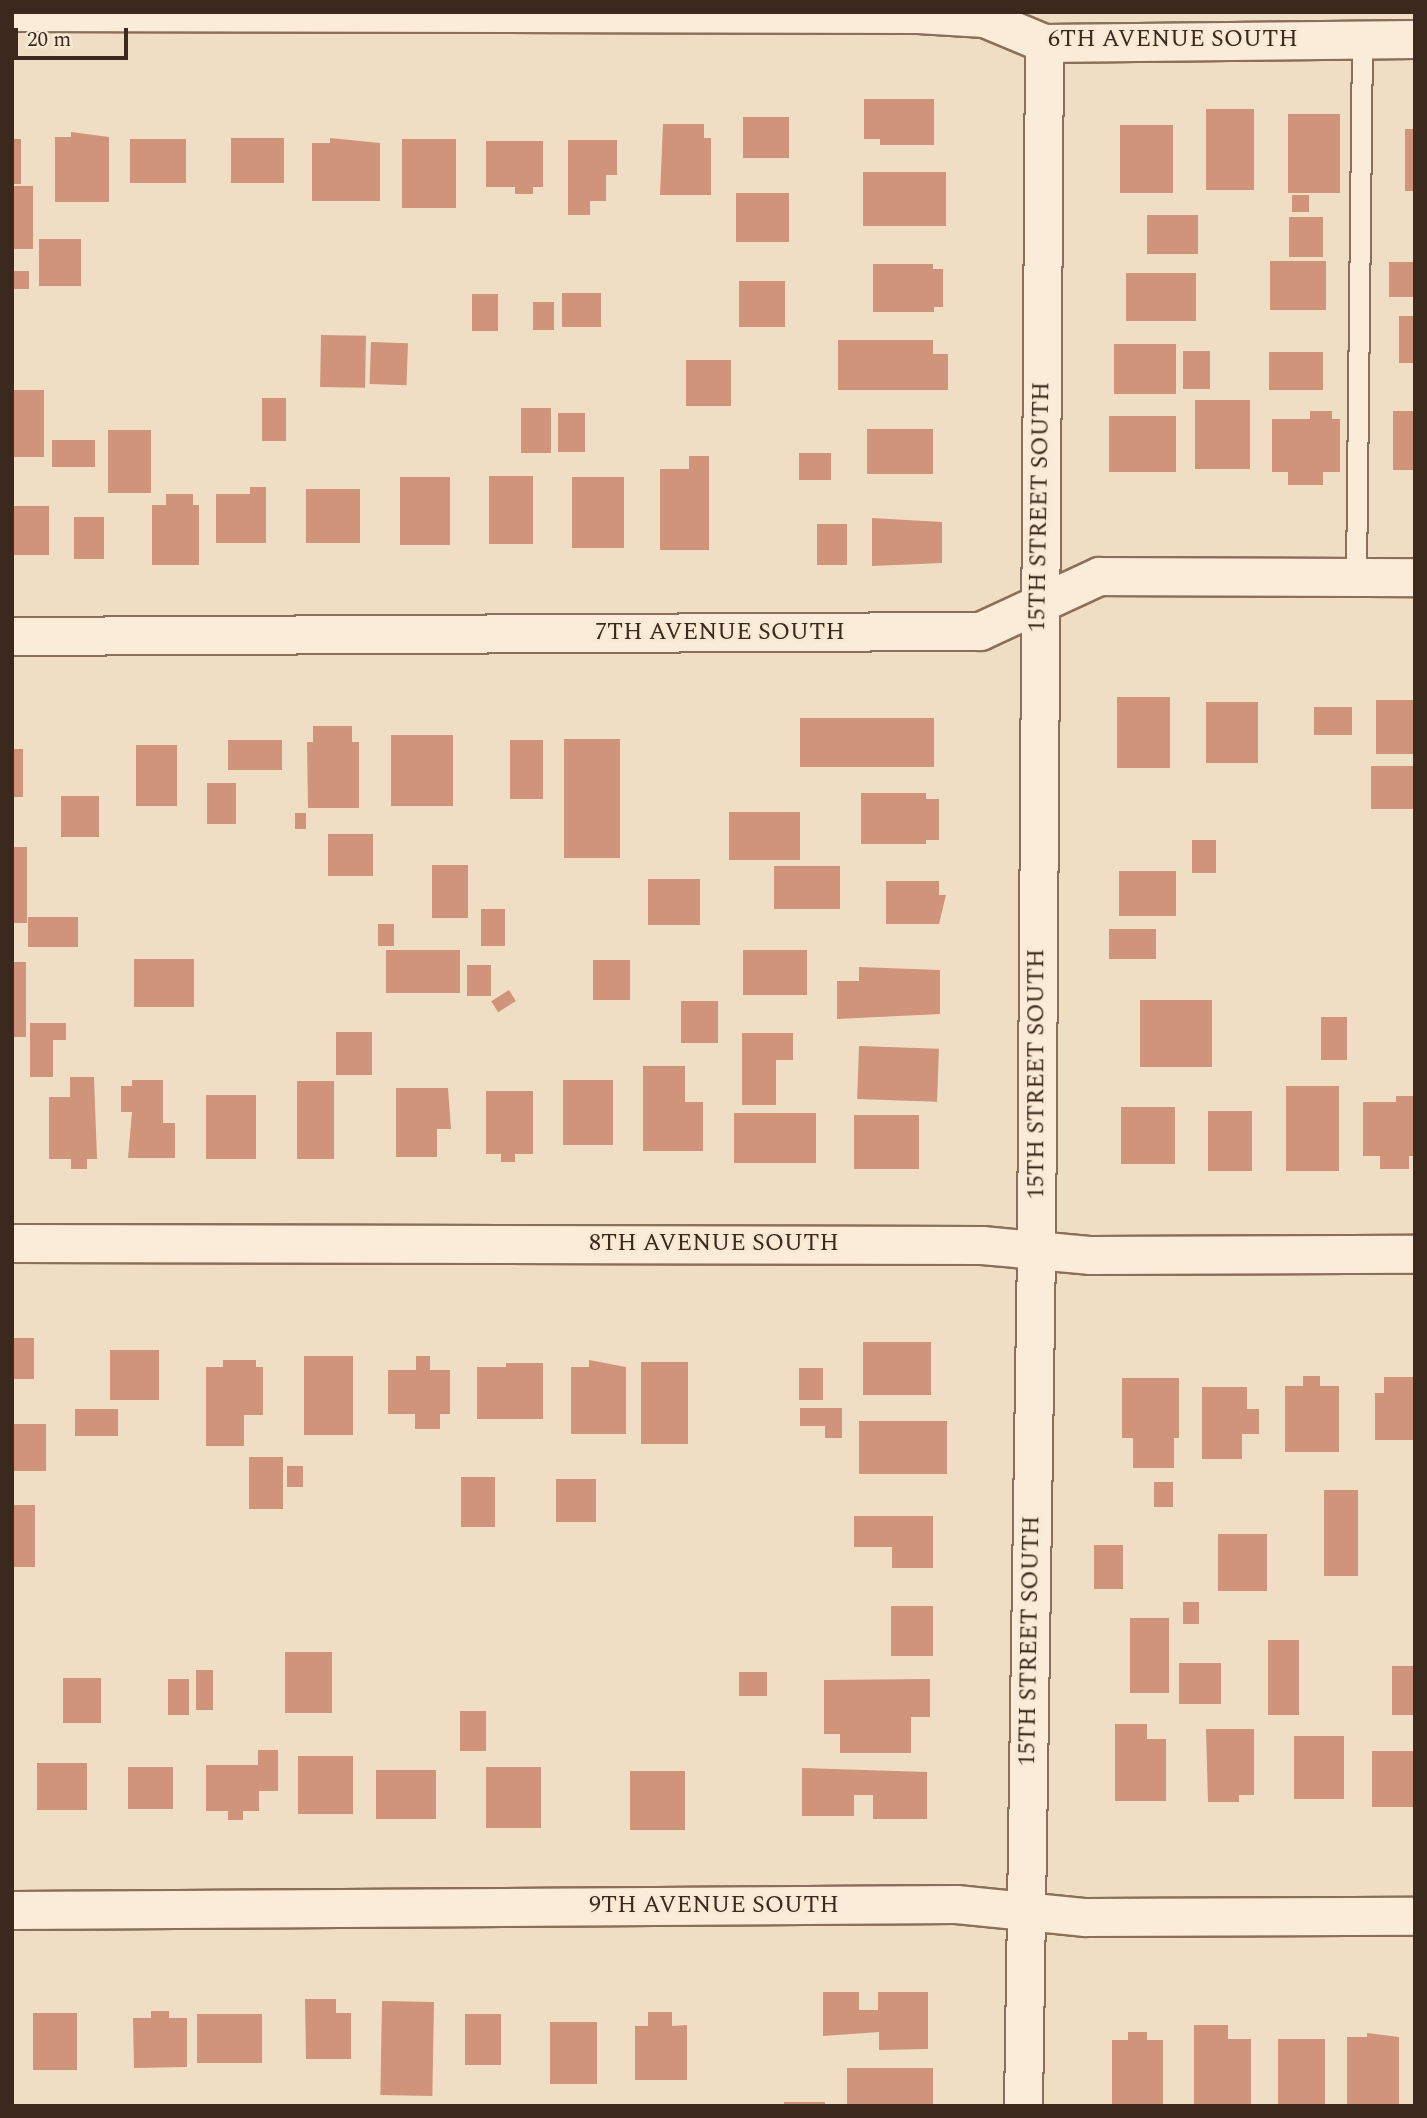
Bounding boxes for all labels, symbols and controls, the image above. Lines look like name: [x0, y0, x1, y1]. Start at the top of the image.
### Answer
scale bar: [18, 14, 131, 58]
text: 20 m: [27, 24, 71, 56]
street label: 6TH AVENUE SOUTH: [1048, 26, 1298, 54]
street label: 15TH STREET SOUTH: [1023, 381, 1057, 633]
street label: 7TH AVENUE SOUTH: [595, 619, 845, 647]
street label: 15TH STREET SOUTH: [1023, 949, 1051, 1199]
street label: 8TH AVENUE SOUTH: [589, 1230, 839, 1258]
street label: 15TH STREET SOUTH: [1013, 1515, 1047, 1767]
street label: 9TH AVENUE SOUTH: [589, 1892, 839, 1920]

